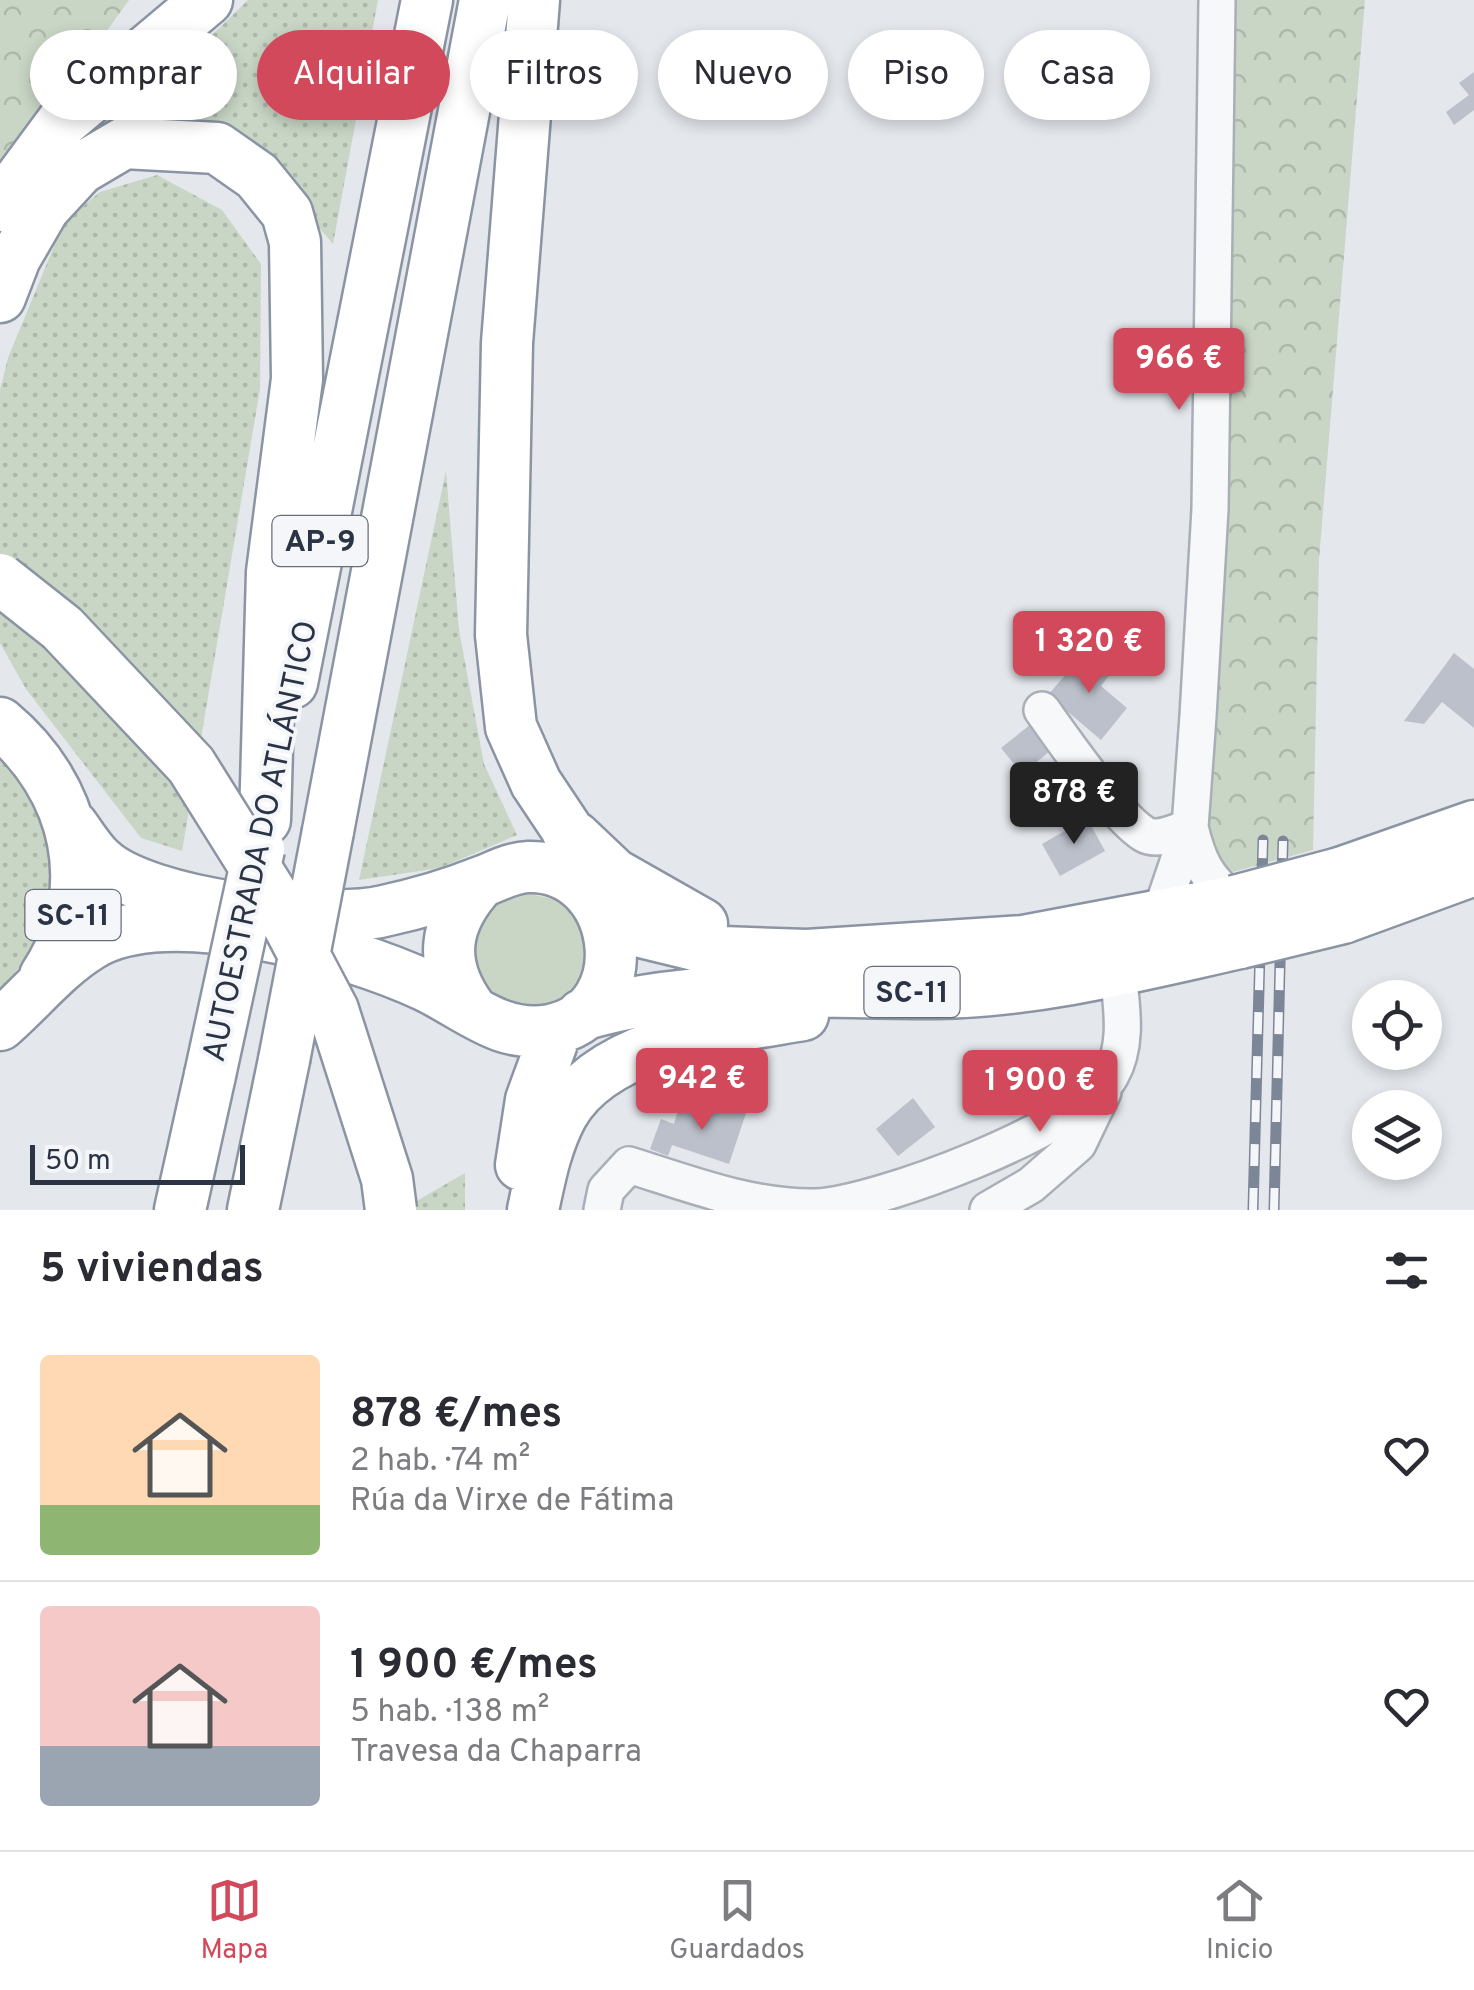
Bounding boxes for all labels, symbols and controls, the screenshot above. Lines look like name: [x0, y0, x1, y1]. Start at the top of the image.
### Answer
chip: Comprar: [30, 30, 237, 120]
chip: Alquilar: [257, 30, 450, 120]
chip: Filtros: [470, 30, 638, 120]
chip: Nuevo: [658, 30, 828, 120]
chip: Piso: [848, 30, 984, 120]
chip: Casa: [1004, 30, 1150, 120]
pin: 966 €: [1109, 328, 1249, 413]
text: 966 €: [1135, 340, 1223, 380]
road number: AP-9: [272, 516, 368, 566]
pin: 1 320 €: [997, 611, 1181, 696]
street label: AUTOESTRADA DO ATLÁNTICO: [194, 617, 328, 1066]
text: 1 320 €: [1035, 623, 1143, 663]
pin: 878 €: [1004, 762, 1144, 847]
text: 878 €: [1032, 774, 1116, 814]
road number: SC-11: [26, 890, 120, 940]
road number: SC-11: [864, 967, 960, 1017]
map controls: [1352, 980, 1442, 1180]
button: locate: [1352, 980, 1442, 1070]
pin: 942 €: [632, 1048, 772, 1133]
pin: 1 900 €: [948, 1050, 1132, 1135]
text: 942 €: [658, 1060, 746, 1100]
text: 1 900 €: [984, 1062, 1096, 1102]
button: layers: [1352, 1090, 1442, 1180]
scale bar: [30, 1140, 245, 1184]
text: 50 m: [45, 1144, 111, 1180]
icon: filters: [1379, 1243, 1434, 1298]
text: 5 viviendas: [40, 1244, 264, 1297]
text: 878 €/mes: [350, 1389, 562, 1442]
icon: home: [120, 1395, 240, 1515]
icon: heart: [1379, 1428, 1434, 1483]
text: 2 hab. · 74 m²: [350, 1442, 530, 1482]
text: Rúa da Virxe de Fátima: [350, 1482, 674, 1522]
text: 1 900 €/mes: [350, 1640, 598, 1693]
icon: home: [120, 1646, 240, 1766]
icon: heart: [1379, 1679, 1434, 1734]
text: 5 hab. · 138 m²: [350, 1693, 549, 1733]
text: Travesa da Chaparra: [350, 1733, 642, 1773]
tab: Mapa: [201, 1873, 268, 1969]
tab: Guardados: [669, 1873, 805, 1969]
tab: Inicio: [1206, 1873, 1273, 1969]

